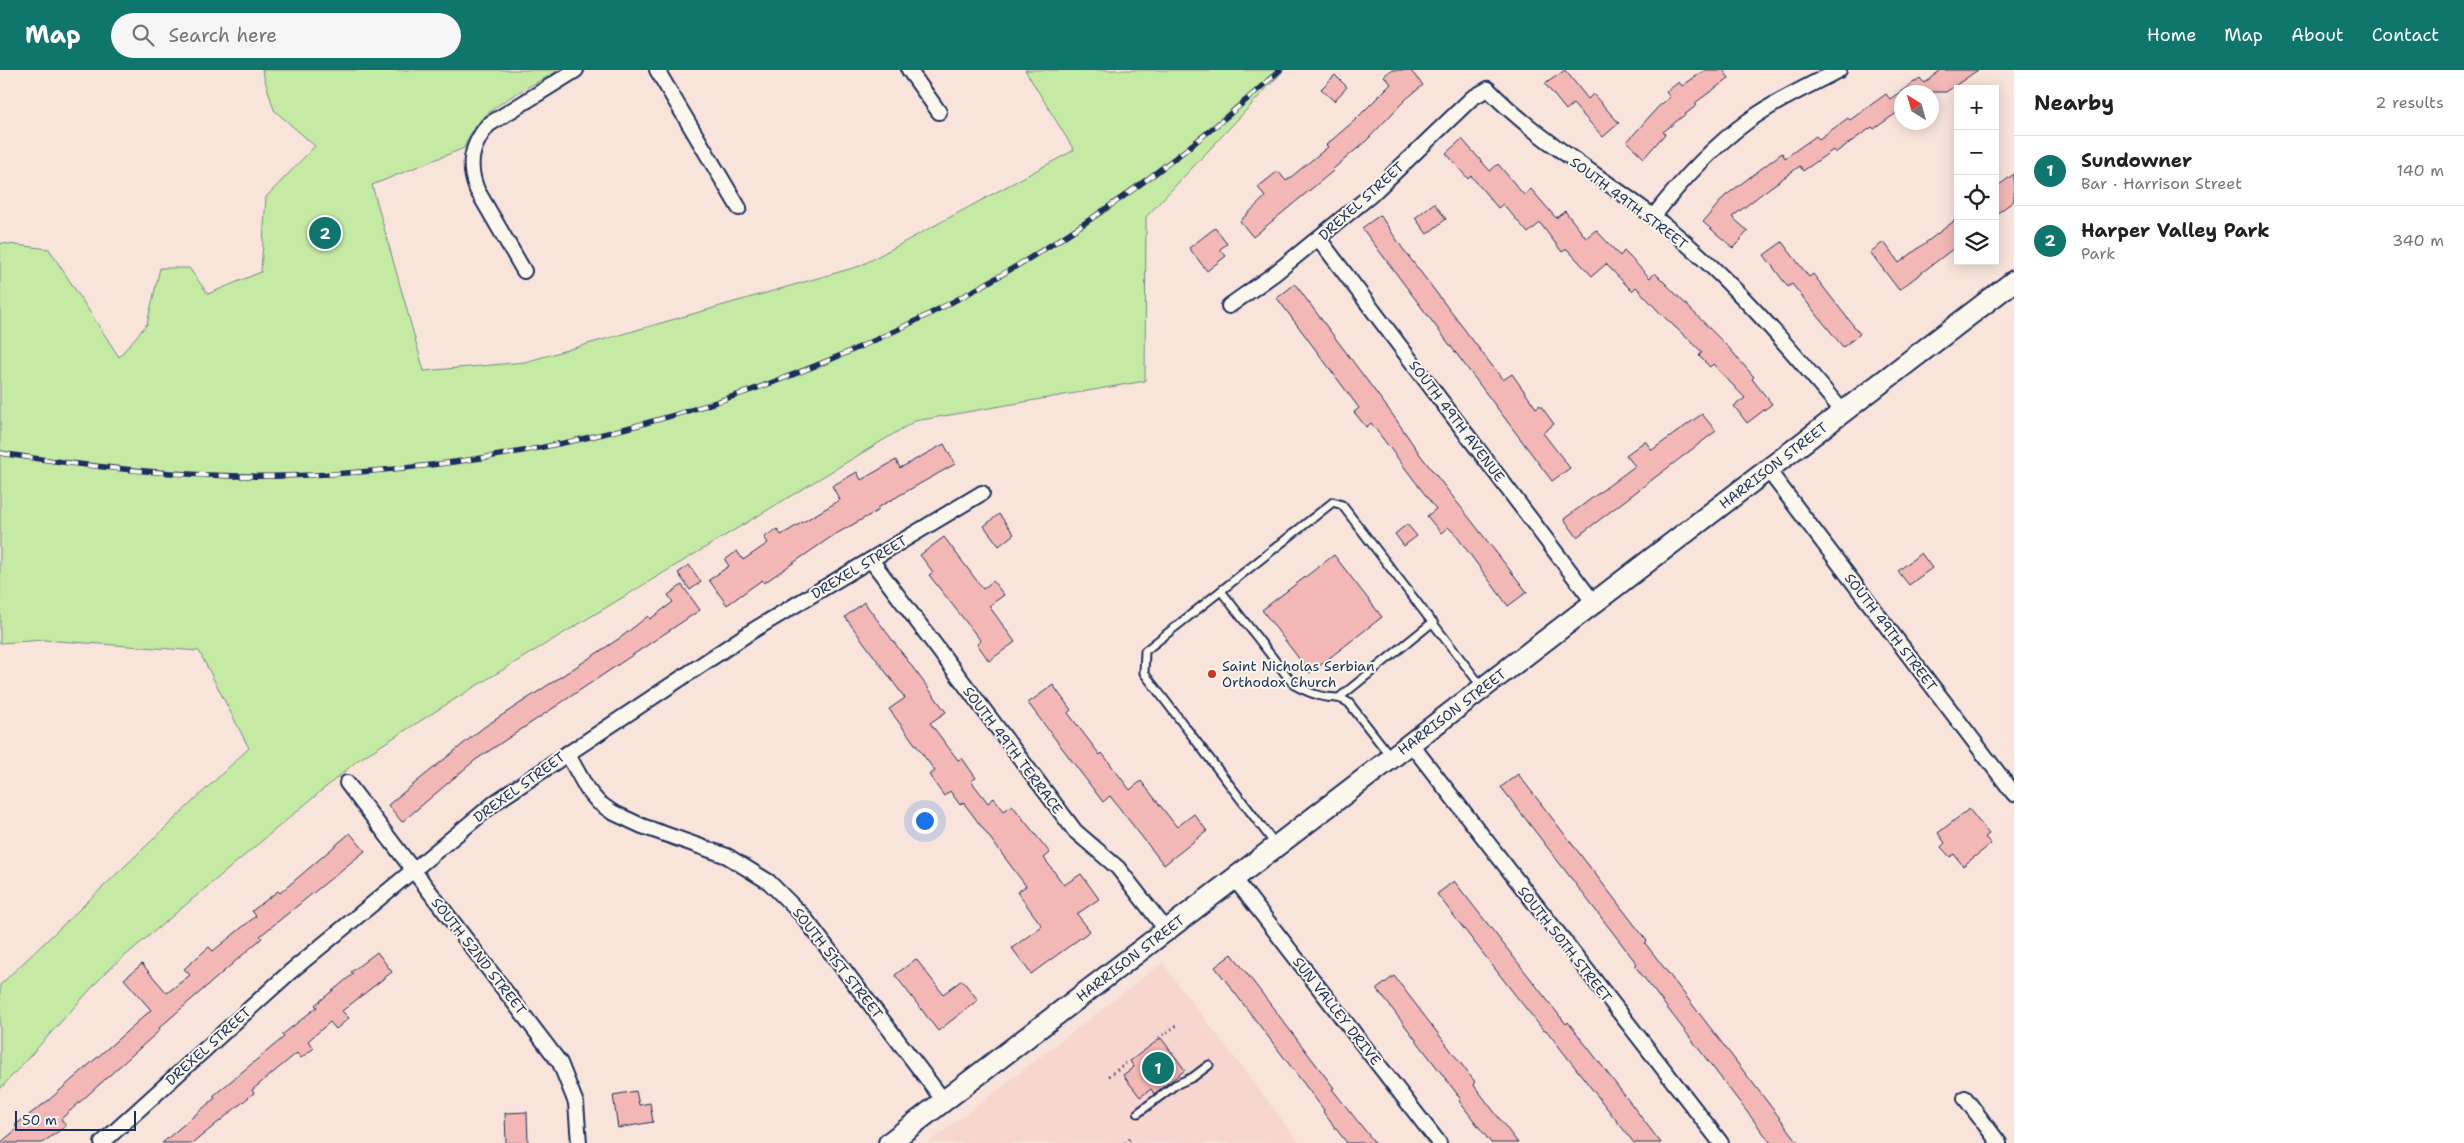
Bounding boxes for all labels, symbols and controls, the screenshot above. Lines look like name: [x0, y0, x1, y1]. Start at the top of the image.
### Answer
search box: [111, 13, 461, 58]
text: Map: [25, 19, 81, 51]
icon: search: [129, 21, 157, 49]
text: Search here: [169, 23, 277, 48]
text: Home: [2147, 23, 2196, 47]
text: Map: [2224, 23, 2263, 47]
text: About: [2291, 23, 2344, 47]
text: Contact: [2372, 23, 2439, 47]
north arrow: [1894, 85, 1939, 130]
map controls: [1954, 85, 1999, 265]
button: +: [1954, 85, 1999, 130]
text: Nearby: [2034, 89, 2114, 117]
text: 2 results: [2375, 92, 2444, 113]
button: −: [1954, 130, 1999, 175]
text: Sundowner: [2081, 148, 2192, 173]
street label: SOUTH 49TH STREET: [1567, 153, 1692, 253]
street label: DREXEL STREET: [1315, 158, 1408, 244]
text: 1: [2046, 160, 2054, 181]
text: 140 m: [2397, 160, 2444, 181]
text: Bar · Harrison Street: [2081, 173, 2242, 194]
button: locate: [1954, 175, 1999, 220]
pin: 2: [309, 214, 341, 252]
text: Harper Valley Park: [2081, 218, 2270, 243]
button: layers: [1954, 220, 1999, 265]
text: 2: [2044, 230, 2056, 251]
text: 340 m: [2392, 230, 2444, 251]
text: Park: [2081, 243, 2115, 264]
street label: SOUTH 49TH AVENUE: [1405, 357, 1509, 486]
street label: HARRISON STREET: [1715, 418, 1831, 513]
street label: DREXEL STREET: [808, 531, 911, 603]
street label: SOUTH 49TH STREET: [1841, 570, 1941, 695]
place label: Saint Nicholas Serbian Orthodox Church: [1222, 657, 1375, 691]
street label: HARRISON STREET: [1394, 664, 1510, 759]
marker: Saint Nicholas Serbian Orthodox Church: [1206, 668, 1218, 680]
street label: SOUTH 49TH TERRACE: [959, 683, 1067, 817]
street label: DREXEL STREET: [470, 747, 569, 826]
your location: [912, 808, 938, 834]
street label: SOUTH 50TH STREET: [1514, 882, 1616, 1006]
street label: SOUTH 52ND STREET: [428, 894, 531, 1018]
street label: SOUTH 51ST STREET: [789, 904, 887, 1022]
street label: HARRISON STREET: [1072, 911, 1188, 1005]
street label: SUN VALLEY DRIVE: [1289, 953, 1385, 1069]
street label: DREXEL STREET: [162, 1003, 255, 1089]
pin: 1: [1142, 1049, 1174, 1087]
scale bar: [15, 1108, 136, 1131]
text: 50 m: [22, 1111, 57, 1129]

